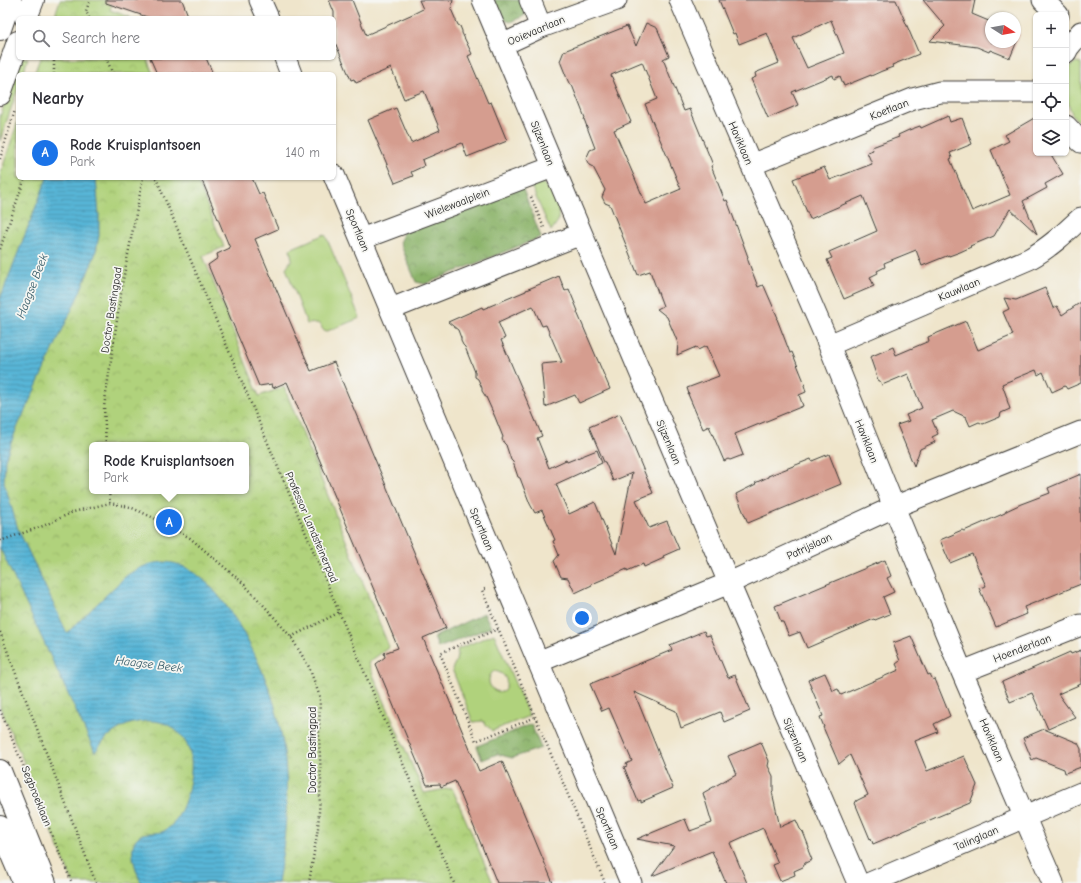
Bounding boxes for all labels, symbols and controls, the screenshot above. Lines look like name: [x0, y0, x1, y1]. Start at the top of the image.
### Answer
north arrow: [985, 12, 1021, 48]
map controls: [1033, 12, 1069, 156]
button: +: [1033, 12, 1069, 48]
street label: Ooievaarlaan: [506, 13, 567, 48]
search box: [16, 16, 336, 60]
icon: search: [30, 27, 52, 49]
text: Search here: [62, 29, 140, 47]
button: −: [1033, 48, 1069, 84]
button: locate: [1033, 84, 1069, 120]
text: Nearby: [32, 89, 83, 108]
street label: Koetlaan: [868, 96, 910, 123]
street label: Sijzenlaan: [528, 119, 557, 167]
street label: Haviklaan: [726, 120, 755, 167]
button: layers: [1033, 120, 1069, 156]
text: Rode Kruisplantsoen: [70, 136, 201, 154]
text: A: [41, 145, 49, 160]
text: 140 m: [286, 145, 320, 160]
text: Park: [70, 154, 95, 169]
street label: Wielewaalplein: [423, 185, 491, 222]
street label: Sportlaan: [343, 207, 372, 253]
water label: Haagse Beek: [13, 252, 51, 320]
street label: Doctor Bastingpad: [98, 266, 125, 354]
street label: Kauwlaan: [936, 275, 982, 304]
street label: Haviklaan: [852, 417, 881, 465]
street label: Sijzenlaan: [653, 418, 684, 466]
popup: [89, 442, 249, 494]
text: Rode Kruisplantsoen: [104, 452, 235, 470]
text: Park: [104, 470, 128, 485]
street label: Professor Landsteinerpad: [282, 470, 341, 585]
street label: Sportlaan: [467, 506, 496, 552]
pin: A: [156, 507, 182, 537]
street label: Patrijslaan: [785, 530, 834, 563]
your location: [572, 608, 592, 628]
street label: Hoenderlaan: [991, 631, 1053, 665]
water label: Haagse Beek: [115, 653, 184, 675]
street label: Doctor Bastingpad: [306, 706, 319, 793]
street label: Sijzenlaan: [780, 716, 811, 764]
street label: Haviklaan: [977, 717, 1006, 764]
street label: Segbroeklaan: [19, 764, 55, 828]
street label: Sportlaan: [593, 805, 622, 851]
street label: Talinglaan: [952, 823, 1000, 854]

